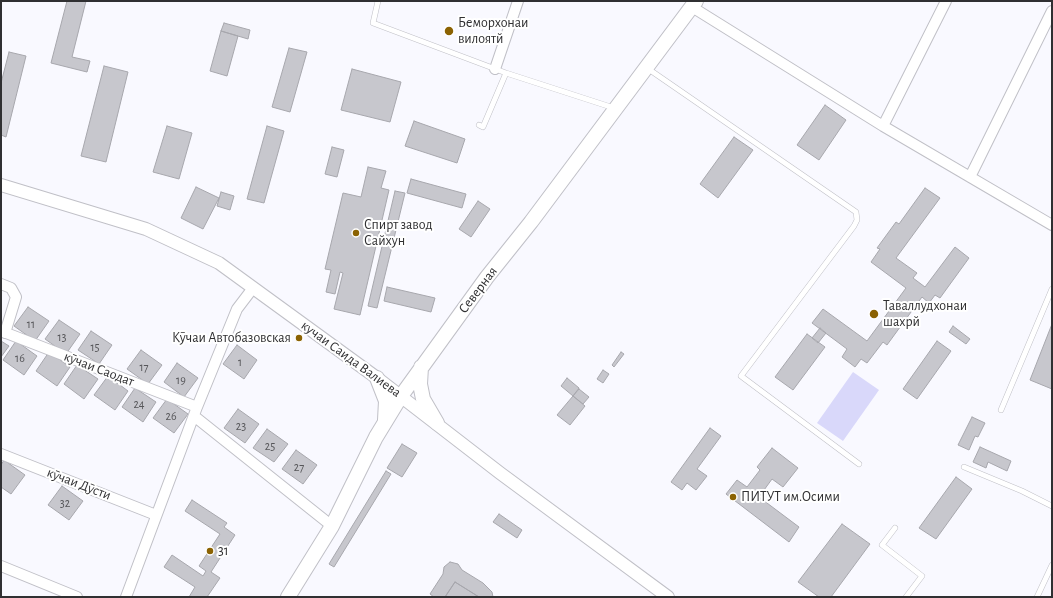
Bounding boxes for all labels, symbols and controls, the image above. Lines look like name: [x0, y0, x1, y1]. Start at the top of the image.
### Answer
place label: Беморхонаи вилоятй: [458, 15, 528, 48]
marker: Беморхонаи вилоятй: [443, 25, 455, 37]
place label: Спирт завод Сайхун: [364, 217, 433, 250]
marker: Спирт завод Сайхун: [351, 228, 361, 238]
street label: Северная: [455, 263, 501, 317]
place label: Таваллудхонаи шахрй: [883, 298, 967, 330]
marker: Таваллудхонаи шахрй: [868, 308, 880, 320]
house number: 11: [27, 317, 35, 331]
street label: кучаи Саида Валиева: [298, 317, 404, 401]
house number: 13: [57, 330, 67, 344]
place label: Кӯчаи Автобазовская: [172, 330, 291, 346]
marker: Кӯчаи Автобазовская: [294, 333, 304, 343]
house number: 15: [90, 340, 100, 354]
street label: кӯчаи Саодат: [61, 348, 137, 390]
house number: 16: [15, 351, 25, 365]
house number: 1: [238, 355, 242, 369]
house number: 17: [139, 360, 149, 374]
house number: 19: [176, 373, 186, 387]
house number: 24: [133, 397, 145, 411]
house number: 26: [165, 409, 177, 423]
house number: 23: [236, 419, 246, 433]
house number: 25: [265, 439, 275, 453]
house number: 27: [294, 460, 304, 474]
street label: кӯчаи Дӯсти: [44, 464, 114, 504]
place label: ПИТУТ им.Осими: [741, 489, 840, 505]
marker: ПИТУТ им.Осими: [728, 492, 738, 502]
house number: 32: [60, 496, 70, 510]
place label: 31: [218, 543, 229, 559]
marker: 31: [205, 546, 215, 556]

